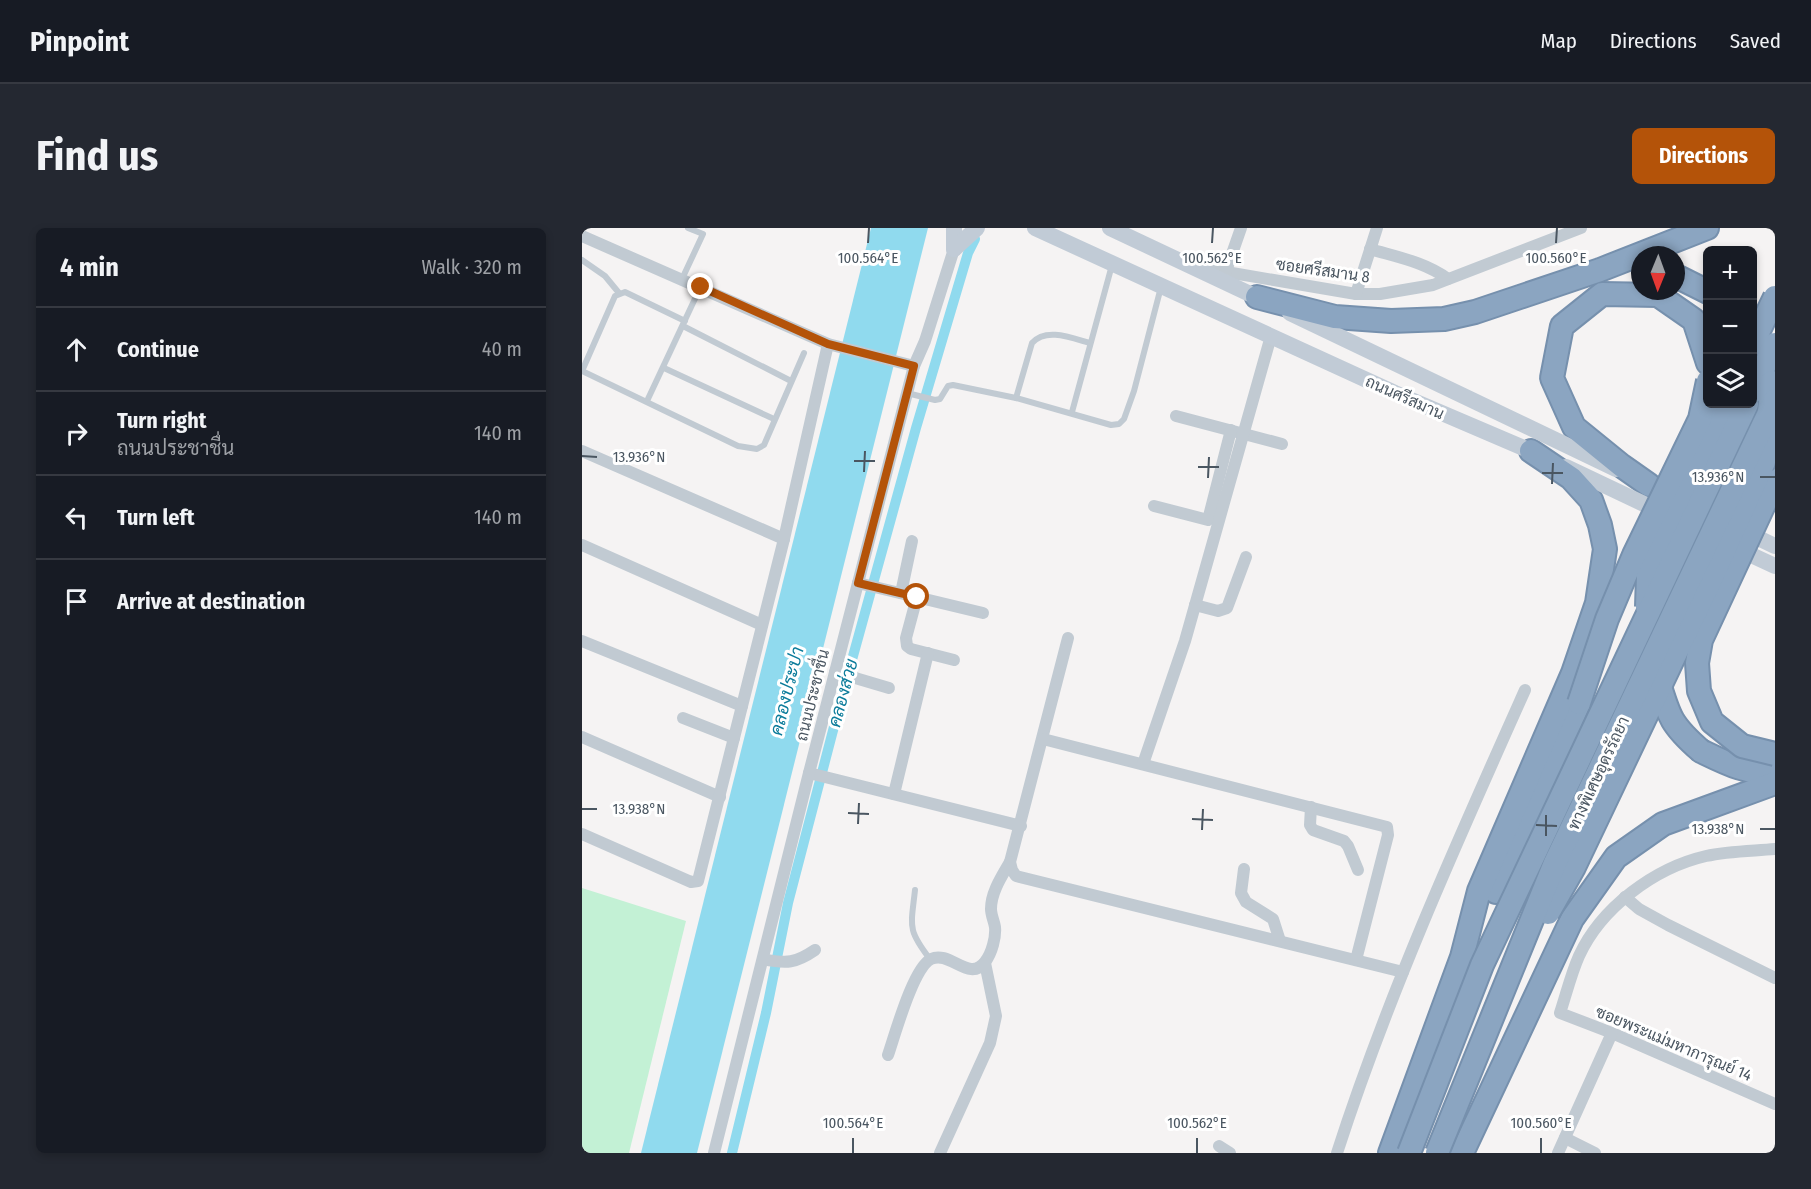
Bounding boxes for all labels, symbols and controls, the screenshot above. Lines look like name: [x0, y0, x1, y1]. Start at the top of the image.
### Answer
text: Pinpoint: [30, 25, 129, 58]
text: Map: [1540, 28, 1577, 54]
text: Directions: [1610, 28, 1697, 54]
text: Saved: [1730, 28, 1781, 54]
button: Directions: [1632, 128, 1775, 184]
text: Find us: [36, 131, 158, 181]
north arrow: [1631, 246, 1685, 300]
map controls: [1703, 246, 1757, 408]
button: +: [1703, 246, 1757, 300]
text: 100.564°E: [838, 249, 898, 267]
text: 100.562°E: [1182, 249, 1242, 267]
text: 100.560°E: [1525, 249, 1587, 267]
text: 4 min: [60, 252, 119, 283]
street label: ซอยศรีสมาน 8: [1275, 253, 1371, 286]
text: Walk · 320 m: [422, 255, 522, 279]
route end: [687, 273, 713, 299]
button: −: [1703, 300, 1757, 354]
icon: ahead: [60, 333, 93, 366]
text: Continue: [117, 336, 199, 363]
text: 40 m: [482, 337, 522, 361]
button: layers: [1703, 354, 1757, 408]
street label: ถนนศรีสมาน: [1363, 370, 1448, 423]
text: Turn right: [117, 407, 206, 434]
icon: right: [60, 417, 93, 450]
text: 140 m: [474, 421, 522, 445]
text: ถนนประชาชื่น: [117, 436, 234, 460]
text: 13.936°N: [613, 448, 665, 466]
text: 13.936°N: [1692, 468, 1744, 486]
icon: left: [60, 501, 93, 534]
text: Turn left: [117, 504, 195, 531]
text: 140 m: [474, 505, 522, 529]
route start: [903, 583, 929, 609]
icon: arrive: [60, 585, 93, 618]
text: Arrive at destination: [117, 588, 305, 615]
water label: คลองประปา: [765, 644, 809, 738]
street label: ถนนประชาชื่น: [787, 646, 833, 743]
water label: คลองส่วย: [822, 656, 863, 730]
street label: ทางพิเศษอุดรรัถยา: [1563, 713, 1635, 834]
text: 13.938°N: [613, 800, 665, 818]
text: 13.938°N: [1692, 820, 1744, 838]
street label: ซอยพระแม่มหาการุณย์ 14: [1592, 999, 1756, 1087]
text: 100.564°E: [823, 1114, 883, 1132]
text: 100.562°E: [1167, 1114, 1227, 1132]
text: 100.560°E: [1510, 1114, 1572, 1132]

